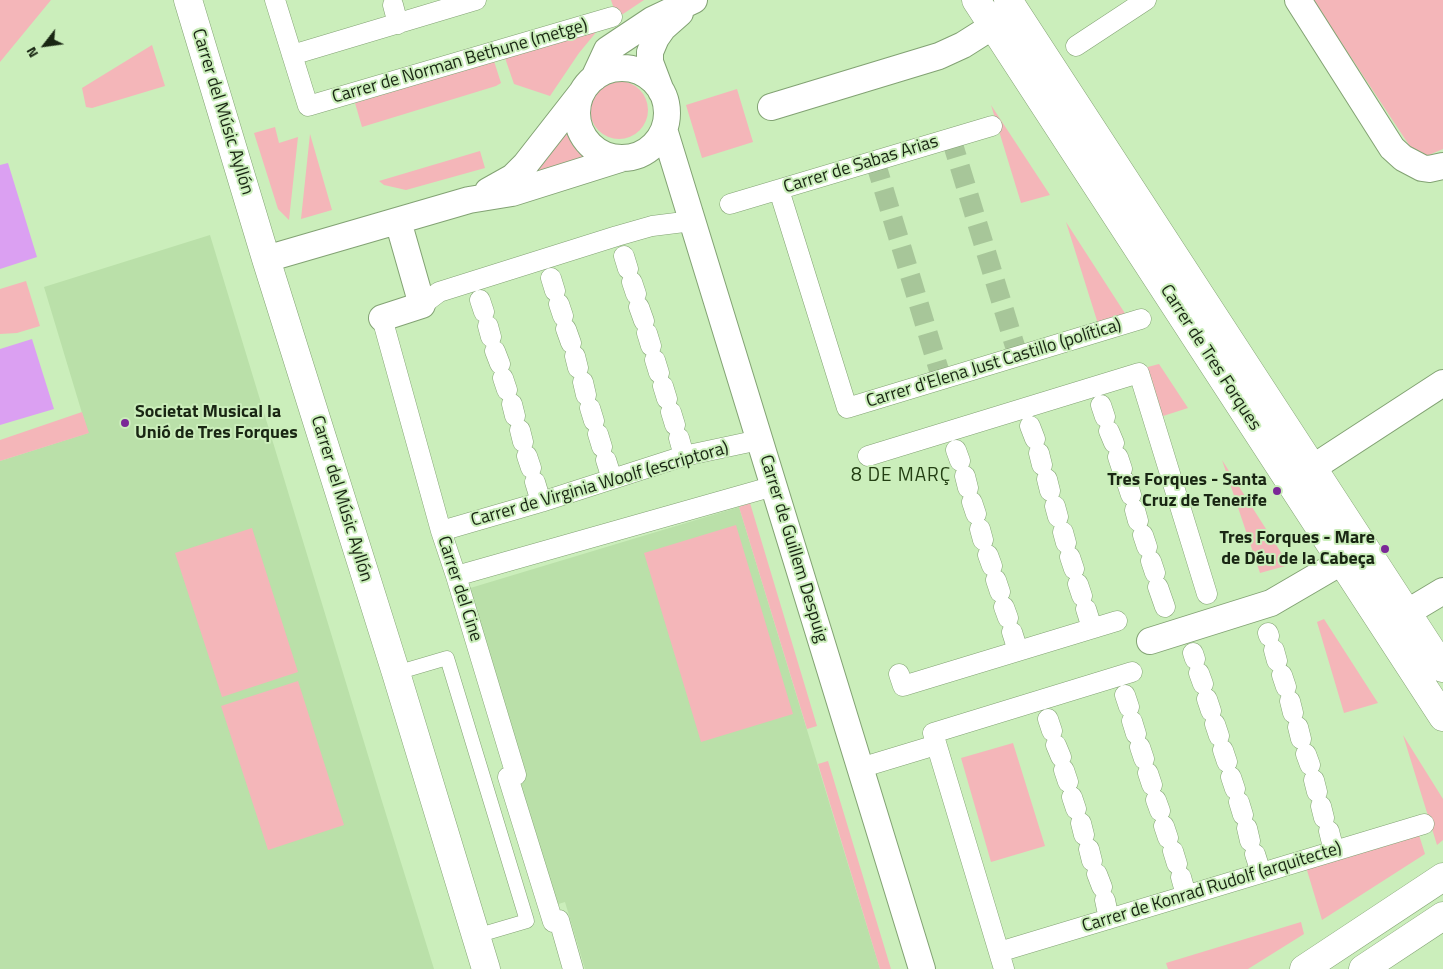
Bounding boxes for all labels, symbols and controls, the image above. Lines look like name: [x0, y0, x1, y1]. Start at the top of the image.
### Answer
street label: Carrer de Norman Bethune (metge): [330, 15, 590, 109]
north arrow: [20, 20, 70, 70]
street label: Carrer del Músic Ayllón: [186, 26, 258, 198]
text: N: [20, 43, 43, 62]
street label: Carrer de Sabas Arias: [781, 131, 941, 199]
street label: Carrer de Tres Forques: [1155, 281, 1265, 435]
street label: Carrer d'Elena Just Castillo (política): [864, 315, 1124, 413]
place label: Societat Musical la Unió de Tres Forques: [135, 402, 298, 444]
street label: Carrer del Músic Ayllón: [305, 413, 377, 585]
marker: Societat Musical la Unió de Tres Forques: [119, 417, 131, 429]
street label: Carrer de Virginia Woolf (escriptora): [469, 438, 731, 532]
street label: Carrer de Guillem Despuig: [754, 452, 832, 646]
district label: 8 DE MARÇ: [850, 465, 952, 487]
place label: Tres Forques - Santa Cruz de Tenerife: [1107, 470, 1267, 512]
marker: Tres Forques - Santa Cruz de Tenerife: [1271, 485, 1283, 497]
place label: Tres Forques - Mare de Déu de la Cabeça: [1219, 528, 1375, 570]
street label: Carrer del Cine: [432, 534, 486, 644]
marker: Tres Forques - Mare de Déu de la Cabeça: [1379, 543, 1391, 555]
street label: Carrer de Konrad Rudolf (arquitecte): [1080, 838, 1344, 938]

